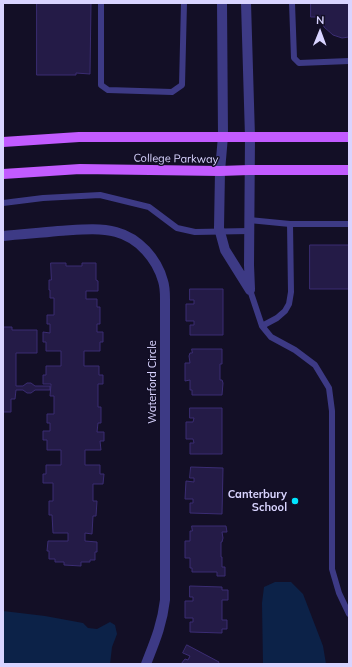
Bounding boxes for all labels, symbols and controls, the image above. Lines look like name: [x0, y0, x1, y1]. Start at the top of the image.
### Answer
north arrow: [300, 12, 340, 52]
text: N: [316, 13, 324, 27]
street label: College Parkway: [133, 152, 219, 166]
street label: Waterford Circle: [146, 340, 160, 424]
place label: Canterbury School: [228, 488, 287, 514]
marker: Canterbury School: [290, 496, 300, 506]

